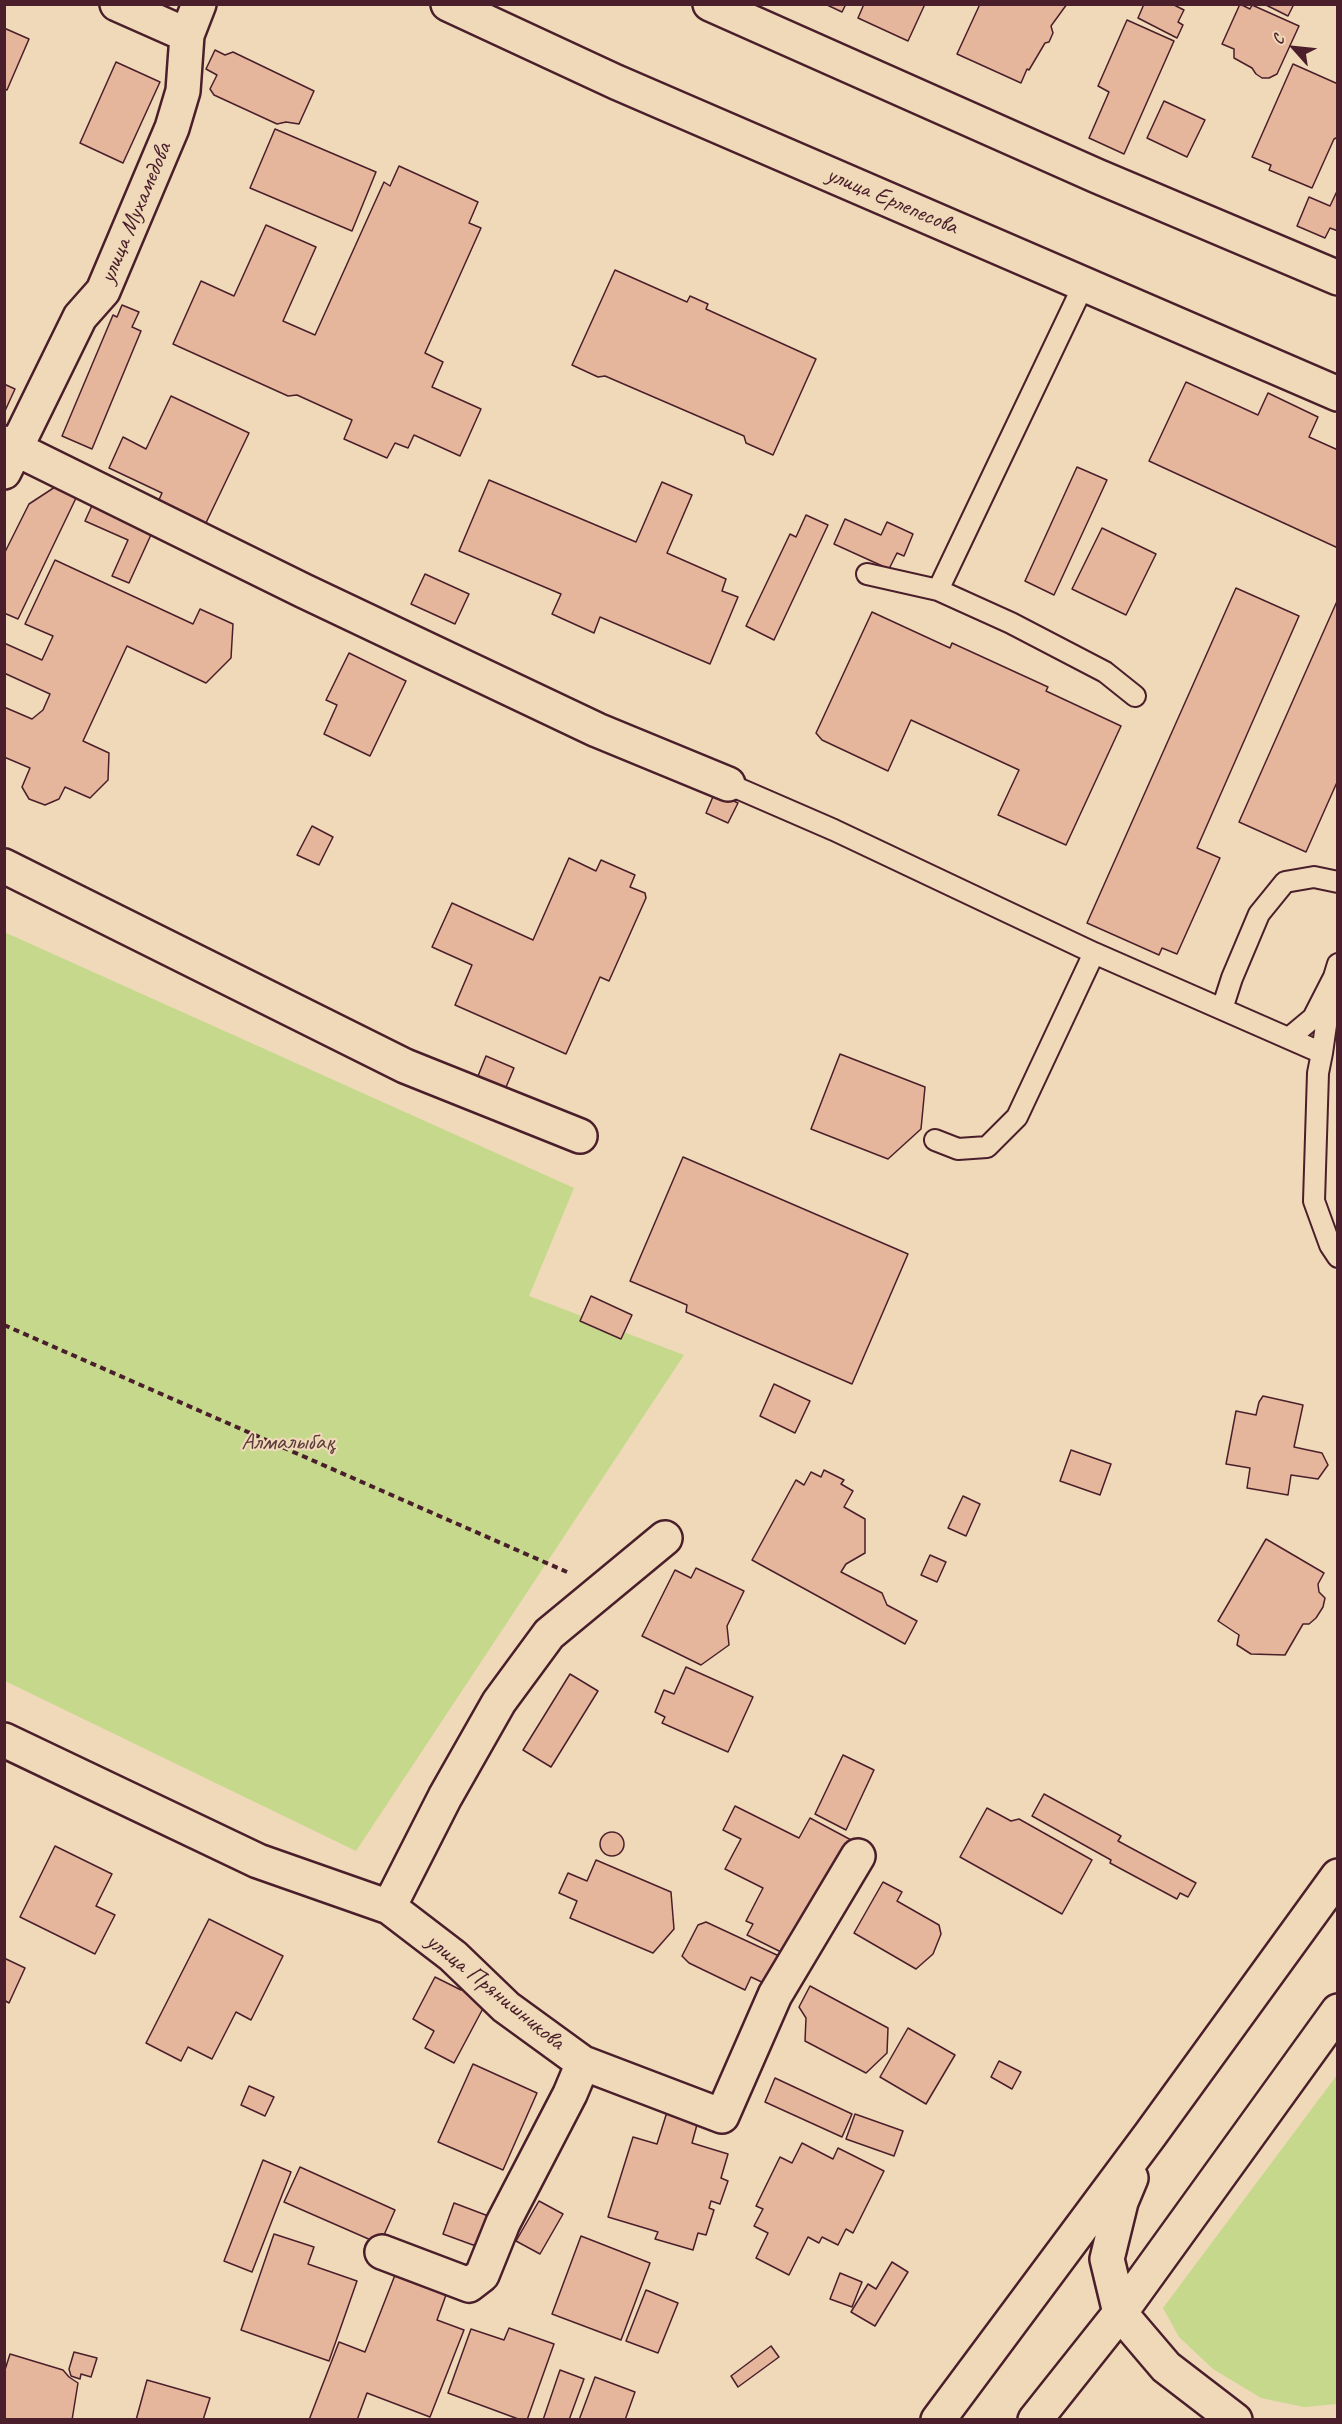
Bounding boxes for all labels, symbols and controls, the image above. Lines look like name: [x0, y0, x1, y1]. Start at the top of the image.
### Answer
north arrow: [1264, 18, 1324, 78]
text: С: [1267, 32, 1289, 48]
street label: улица Мухамедова: [93, 138, 179, 288]
street label: улица Ерлепесова: [822, 160, 962, 242]
park label: Алмалыбақ: [241, 1429, 335, 1457]
street label: улица Прянишникова: [420, 1927, 570, 2057]

